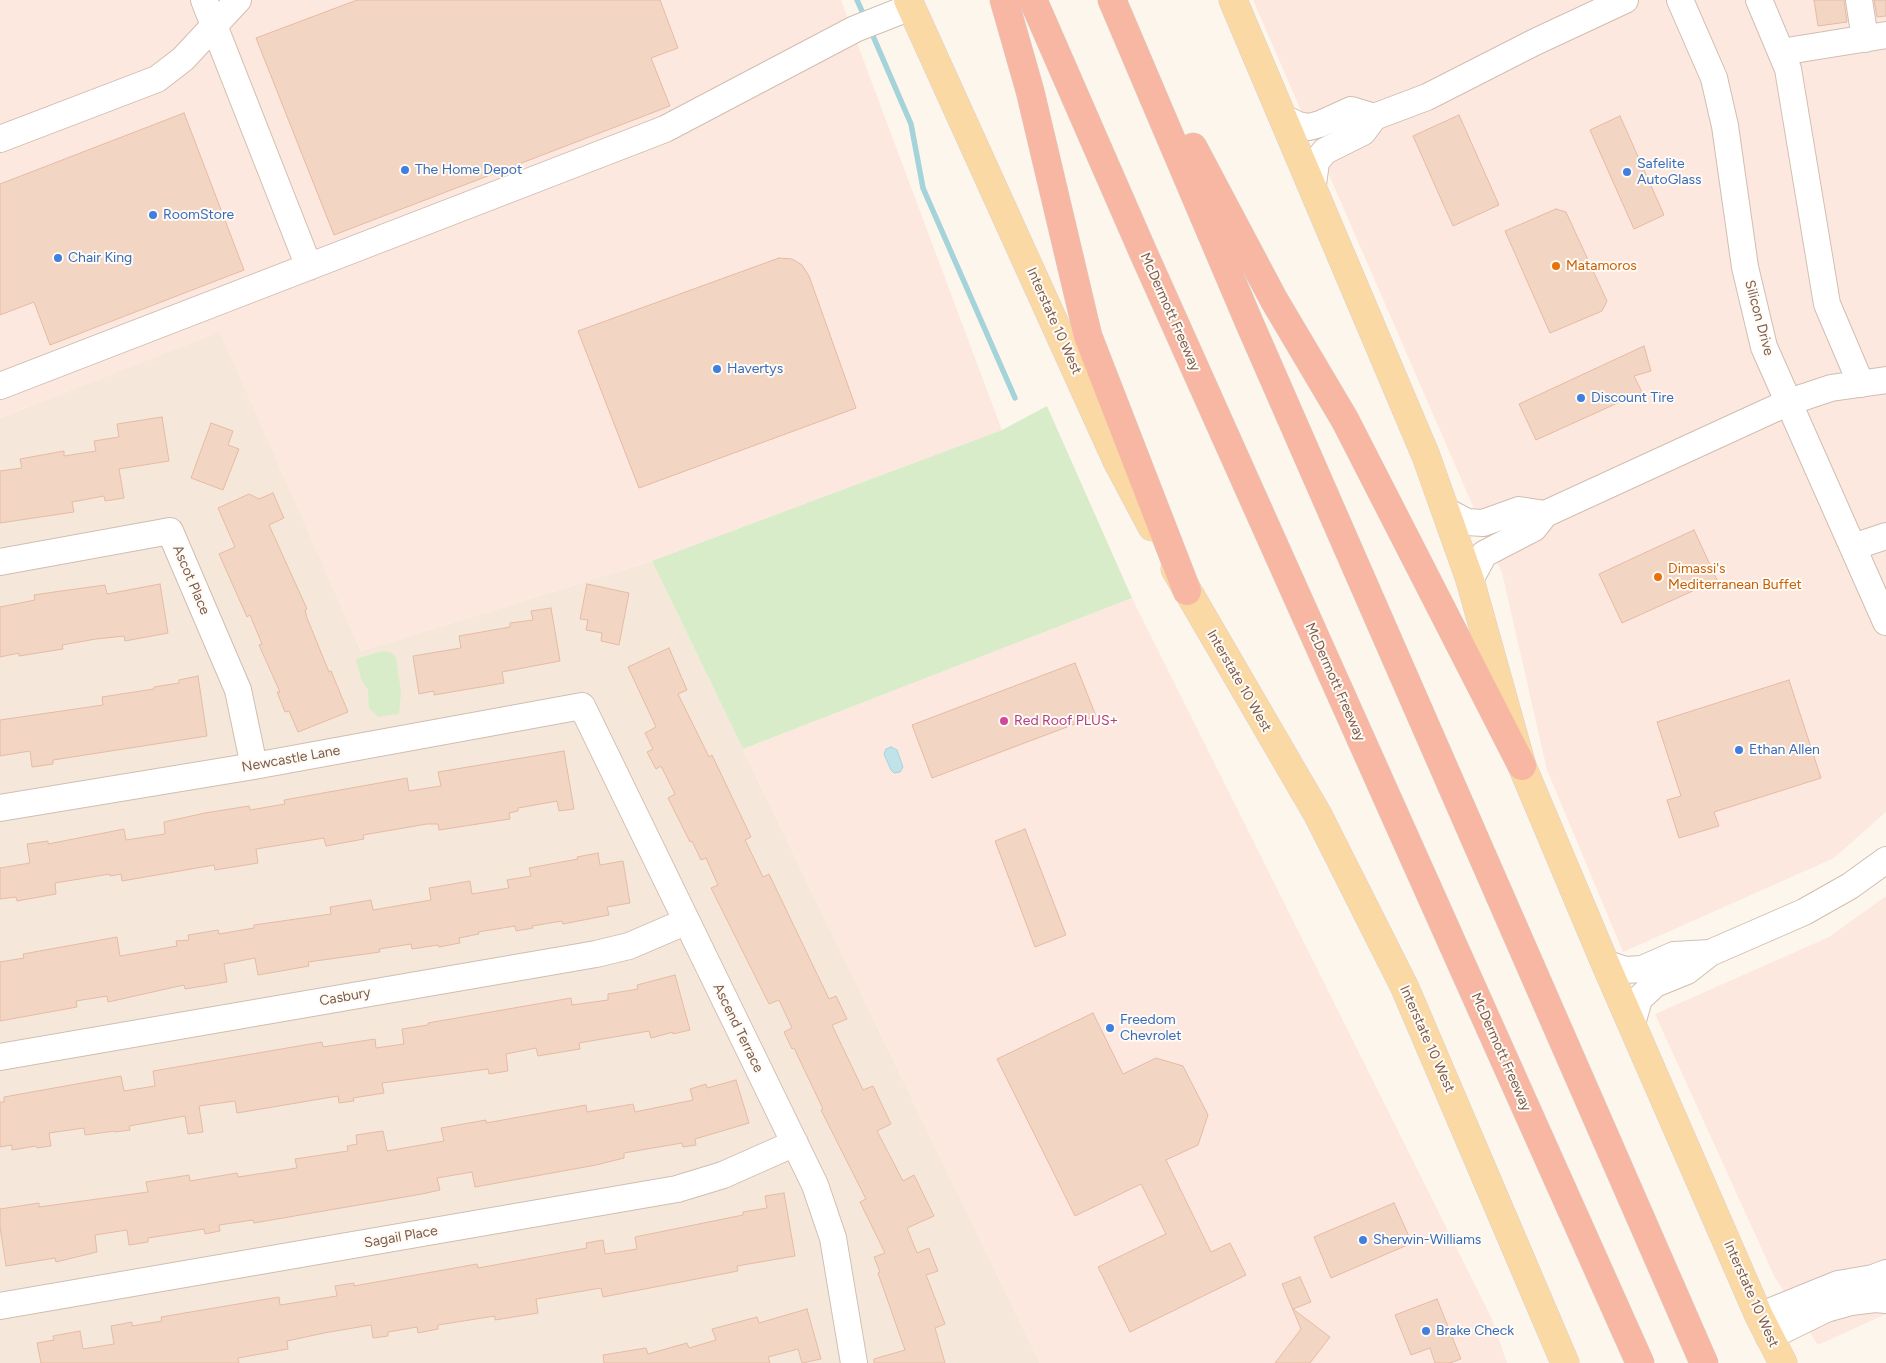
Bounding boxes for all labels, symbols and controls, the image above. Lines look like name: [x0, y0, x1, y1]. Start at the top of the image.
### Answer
place label: Safelite AutoGlass: [1637, 156, 1702, 188]
place label: The Home Depot: [415, 162, 522, 178]
marker: The Home Depot: [399, 164, 411, 176]
marker: Safelite AutoGlass: [1621, 166, 1633, 178]
place label: RoomStore: [163, 207, 234, 223]
marker: RoomStore: [147, 209, 159, 221]
place label: Chair King: [68, 250, 132, 266]
street label: McDermott Freeway: [1136, 250, 1204, 374]
marker: Chair King: [52, 252, 64, 264]
place label: Matamoros: [1566, 258, 1637, 274]
marker: Matamoros: [1550, 260, 1562, 272]
street label: Interstate 10 West: [1023, 265, 1085, 377]
street label: Silicon Drive: [1741, 278, 1777, 358]
place label: Havertys: [727, 361, 783, 377]
marker: Havertys: [711, 363, 723, 375]
place label: Discount Tire: [1591, 390, 1674, 406]
marker: Discount Tire: [1575, 392, 1587, 404]
street label: Ascot Place: [169, 543, 213, 617]
place label: Dimassi's Mediterranean Buffet: [1668, 561, 1802, 594]
marker: Dimassi's Mediterranean Buffet: [1652, 571, 1664, 583]
street label: McDermott Freeway: [1301, 620, 1369, 744]
street label: Interstate 10 West: [1203, 627, 1275, 735]
place label: Red Roof PLUS+: [1014, 713, 1118, 729]
marker: Red Roof PLUS+: [998, 715, 1010, 727]
street label: Newcastle Lane: [240, 742, 342, 776]
place label: Ethan Allen: [1749, 742, 1820, 758]
marker: Ethan Allen: [1733, 744, 1745, 756]
street label: Ascend Terrace: [709, 981, 767, 1075]
street label: Interstate 10 West: [1396, 983, 1458, 1095]
street label: Casbury: [318, 984, 372, 1010]
street label: McDermott Freeway: [1467, 990, 1535, 1114]
place label: Freedom Chevrolet: [1120, 1012, 1182, 1044]
marker: Freedom Chevrolet: [1104, 1022, 1116, 1034]
street label: Sagail Place: [363, 1222, 439, 1252]
place label: Sherwin-Williams: [1373, 1232, 1481, 1248]
marker: Sherwin-Williams: [1357, 1234, 1369, 1246]
street label: Interstate 10 West: [1720, 1238, 1782, 1350]
place label: Brake Check: [1436, 1323, 1514, 1339]
marker: Brake Check: [1420, 1325, 1432, 1337]

